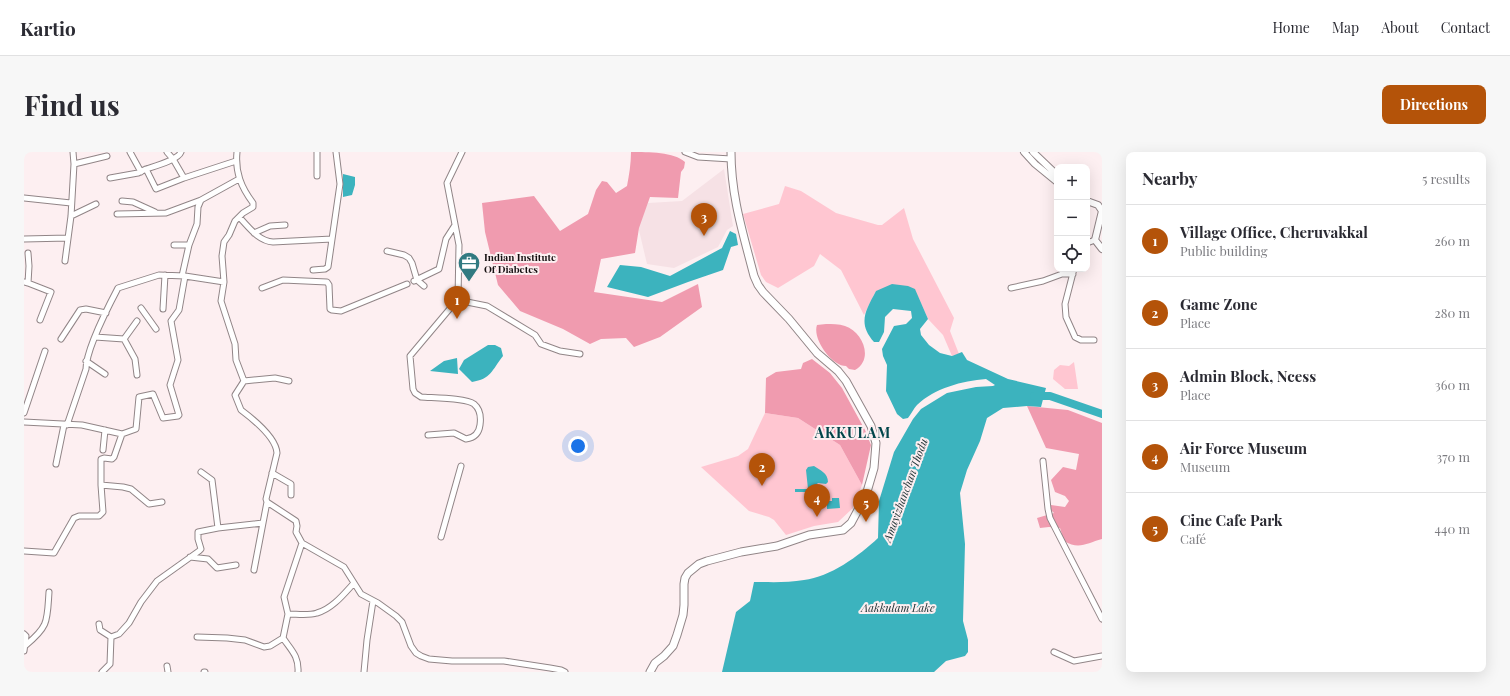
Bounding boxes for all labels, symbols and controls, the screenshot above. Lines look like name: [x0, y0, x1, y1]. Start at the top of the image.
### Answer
text: Kartio: [20, 15, 76, 41]
text: Home: [1272, 18, 1310, 37]
text: Map: [1332, 18, 1359, 37]
text: About: [1381, 18, 1419, 37]
text: Contact: [1441, 18, 1490, 37]
button: Directions: [1382, 85, 1486, 124]
text: Find us: [24, 86, 120, 123]
map controls: [1054, 164, 1090, 272]
button: +: [1054, 164, 1090, 200]
text: Nearby: [1142, 167, 1197, 189]
text: 5 results: [1422, 170, 1470, 187]
button: −: [1054, 200, 1090, 236]
pin: 3: [691, 203, 717, 236]
text: Village Office, Cheruvakkal: [1180, 222, 1368, 242]
text: 1: [1153, 232, 1157, 249]
text: 260 m: [1434, 232, 1470, 249]
button: locate: [1054, 236, 1090, 272]
text: Public building: [1180, 242, 1268, 259]
office icon: Indian Institute Of Diabetes: [456, 250, 482, 283]
place label: Indian Institute Of Diabetes: [484, 250, 556, 276]
pin: 1: [444, 286, 470, 319]
text: Game Zone: [1180, 294, 1258, 314]
text: 2: [1152, 304, 1158, 321]
text: 280 m: [1434, 304, 1470, 321]
text: Place: [1180, 314, 1211, 331]
text: Admin Block, Ncess: [1180, 366, 1316, 386]
text: 3: [1152, 376, 1158, 393]
text: 360 m: [1435, 376, 1470, 393]
text: Place: [1180, 386, 1211, 403]
district label: AKKULAM: [814, 423, 891, 442]
your location: [568, 436, 588, 456]
water label: Amayizhanchan Thodu: [879, 436, 931, 545]
text: Air Force Museum: [1180, 438, 1307, 458]
text: 4: [1152, 448, 1158, 465]
text: 370 m: [1436, 448, 1470, 465]
pin: 2: [749, 453, 775, 486]
text: Museum: [1180, 458, 1230, 475]
pin: 4: [804, 484, 830, 517]
pin: 5: [853, 489, 879, 522]
text: Cine Cafe Park: [1180, 510, 1283, 530]
text: 5: [1152, 520, 1158, 537]
text: 440 m: [1435, 520, 1470, 537]
text: Café: [1180, 530, 1206, 547]
water label: Aakkulam Lake: [860, 600, 935, 615]

